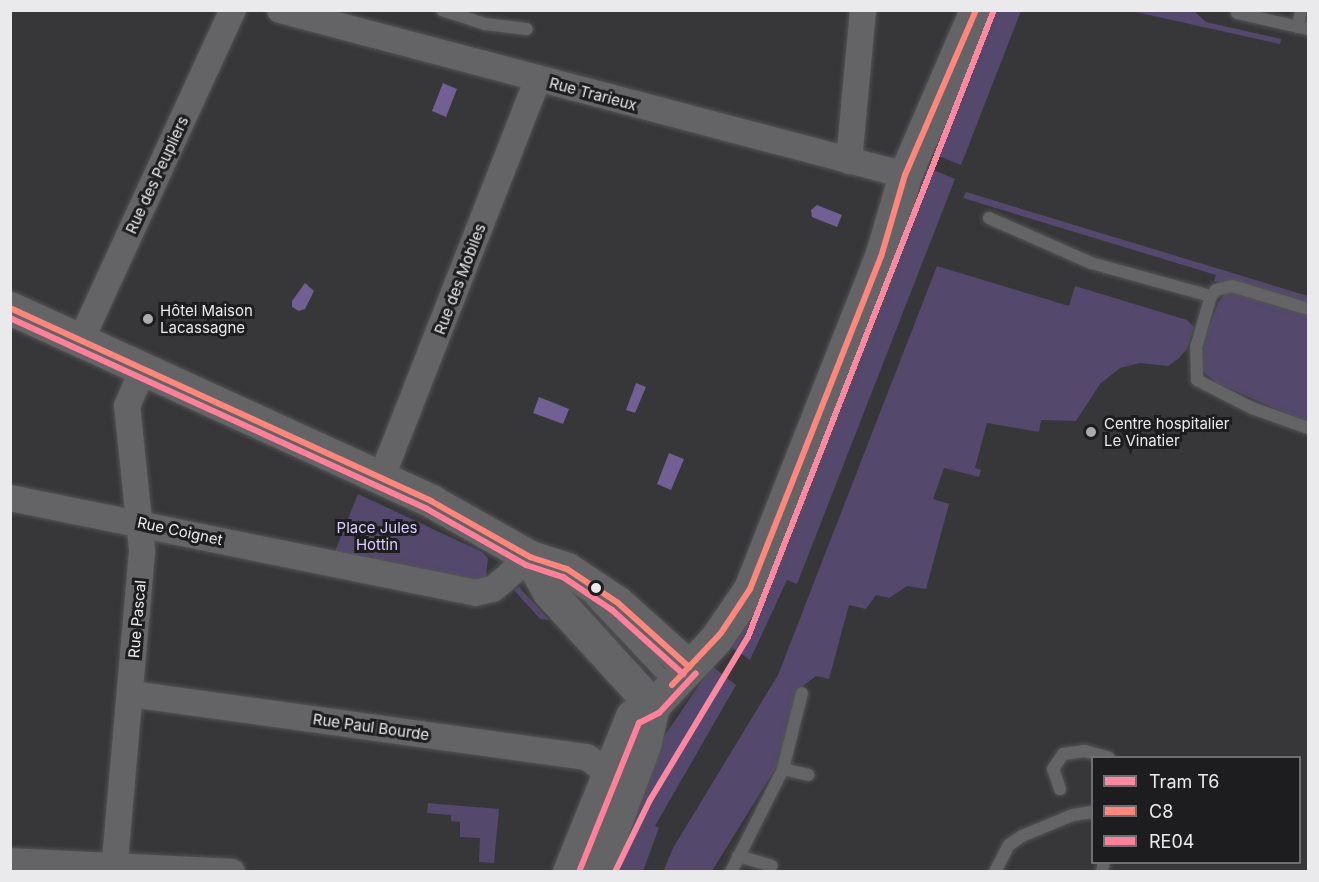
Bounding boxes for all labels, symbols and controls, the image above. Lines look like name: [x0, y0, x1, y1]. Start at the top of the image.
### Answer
street label: Rue Trarieux: [547, 74, 639, 114]
street label: Rue des Peupliers: [122, 113, 192, 237]
street label: Rue des Mobiles: [431, 221, 489, 337]
place label: Hôtel Maison Lacassagne: [160, 301, 253, 336]
marker: Hôtel Maison Lacassagne: [141, 312, 155, 326]
place label: Centre hospitalier Le Vinatier: [1104, 414, 1229, 449]
marker: Centre hospitalier Le Vinatier: [1082, 423, 1100, 441]
street label: Rue Coignet: [136, 513, 224, 549]
park label: Place Jules Hottin: [337, 518, 417, 553]
street label: Rue Pascal: [125, 579, 149, 659]
unlabelled marker: [590, 582, 602, 594]
street label: Rue Paul Bourde: [312, 710, 430, 744]
legend: [1091, 756, 1301, 864]
text: Tram T6: [1149, 771, 1220, 792]
text: C8: [1149, 801, 1173, 822]
text: RE04: [1149, 831, 1194, 852]

